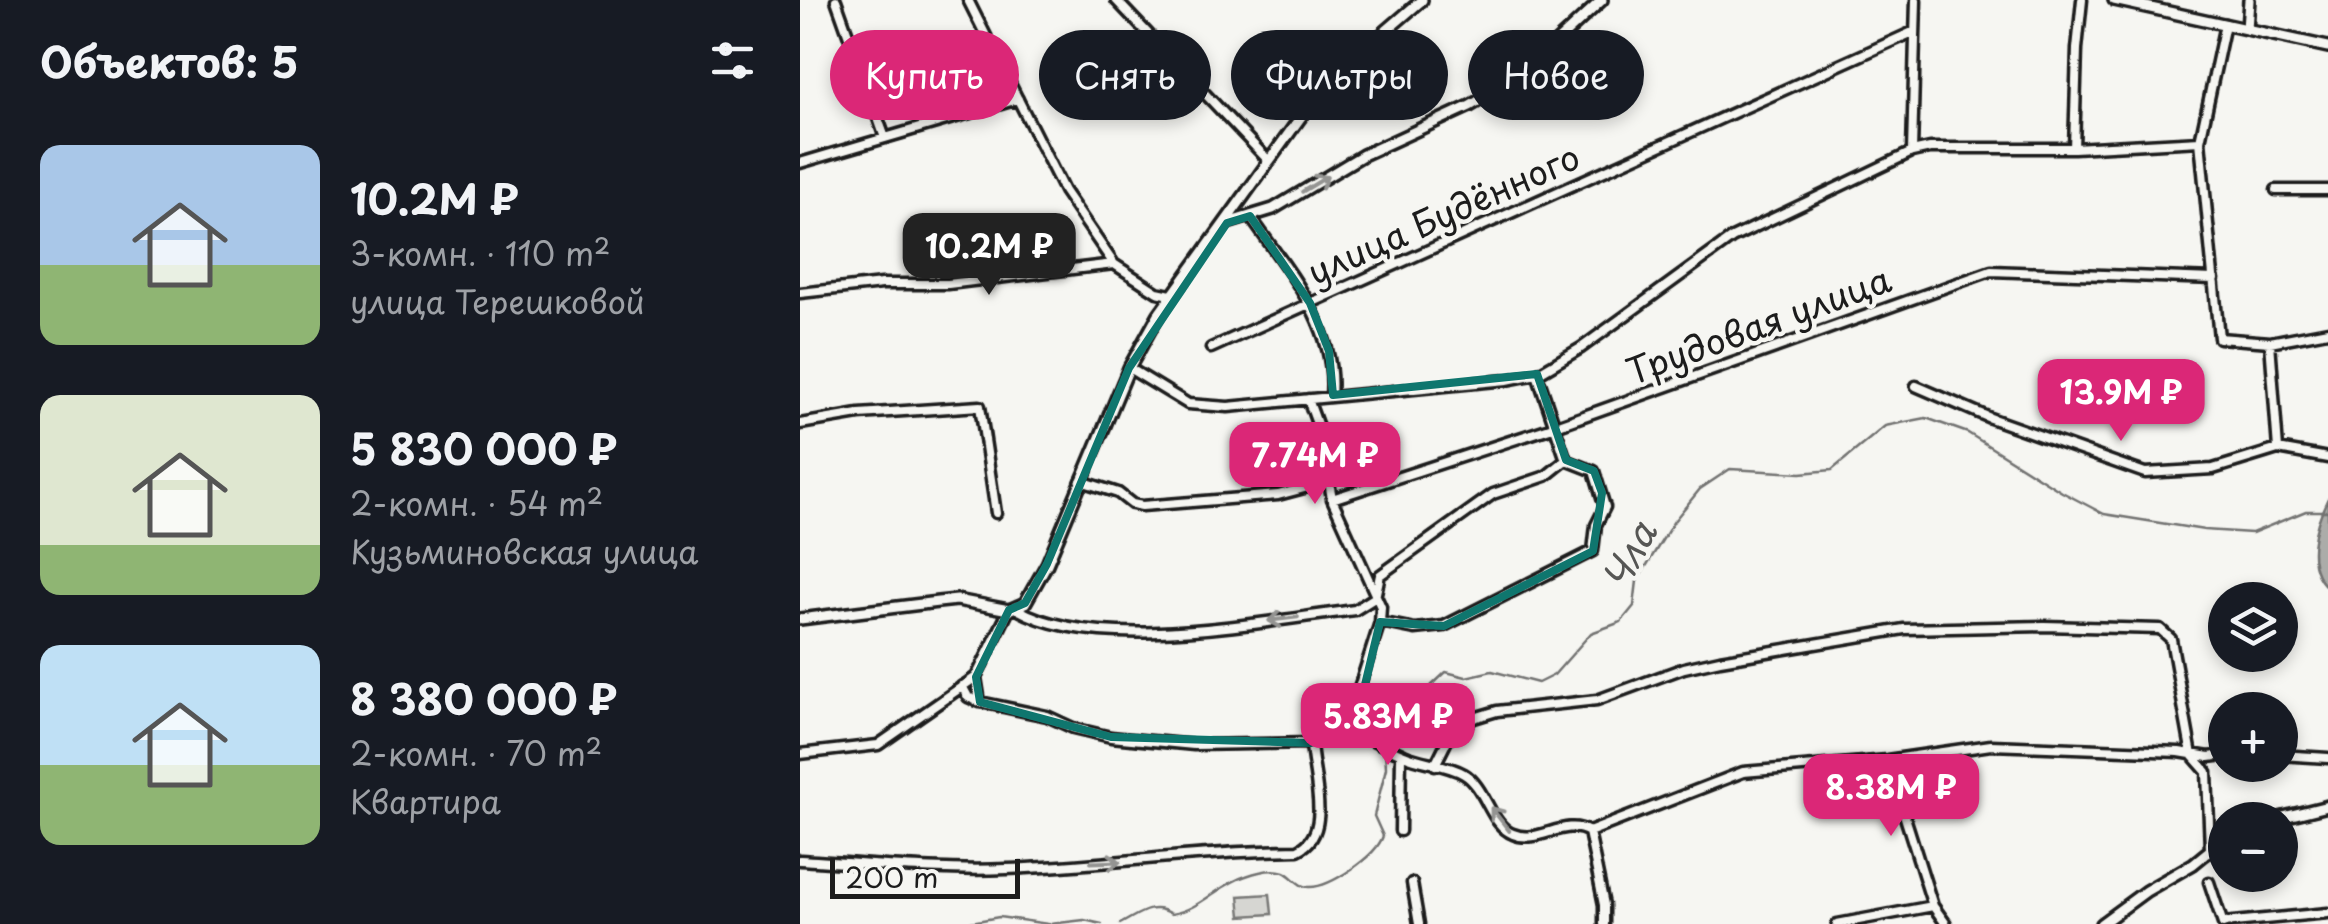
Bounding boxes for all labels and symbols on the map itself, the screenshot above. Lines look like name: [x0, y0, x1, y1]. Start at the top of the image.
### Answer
street label: улица Будённого: [1298, 129, 1588, 297]
one-way arrow: [1300, 174, 1329, 194]
pin: 10.2M ₽: [897, 213, 1081, 298]
street label: Трудовая улица: [1618, 251, 1898, 397]
pin: 13.9M ₽: [2029, 359, 2213, 444]
pin: 7.74M ₽: [1223, 422, 1407, 507]
water label: Чла: [1586, 509, 1670, 599]
one-way arrow: [1267, 610, 1299, 629]
pin: 5.83M ₽: [1296, 683, 1480, 768]
pin: 8.38M ₽: [1799, 754, 1983, 839]
one-way arrow: [1489, 807, 1511, 833]
one-way arrow: [1089, 853, 1121, 872]
scale bar: [830, 854, 1020, 898]

